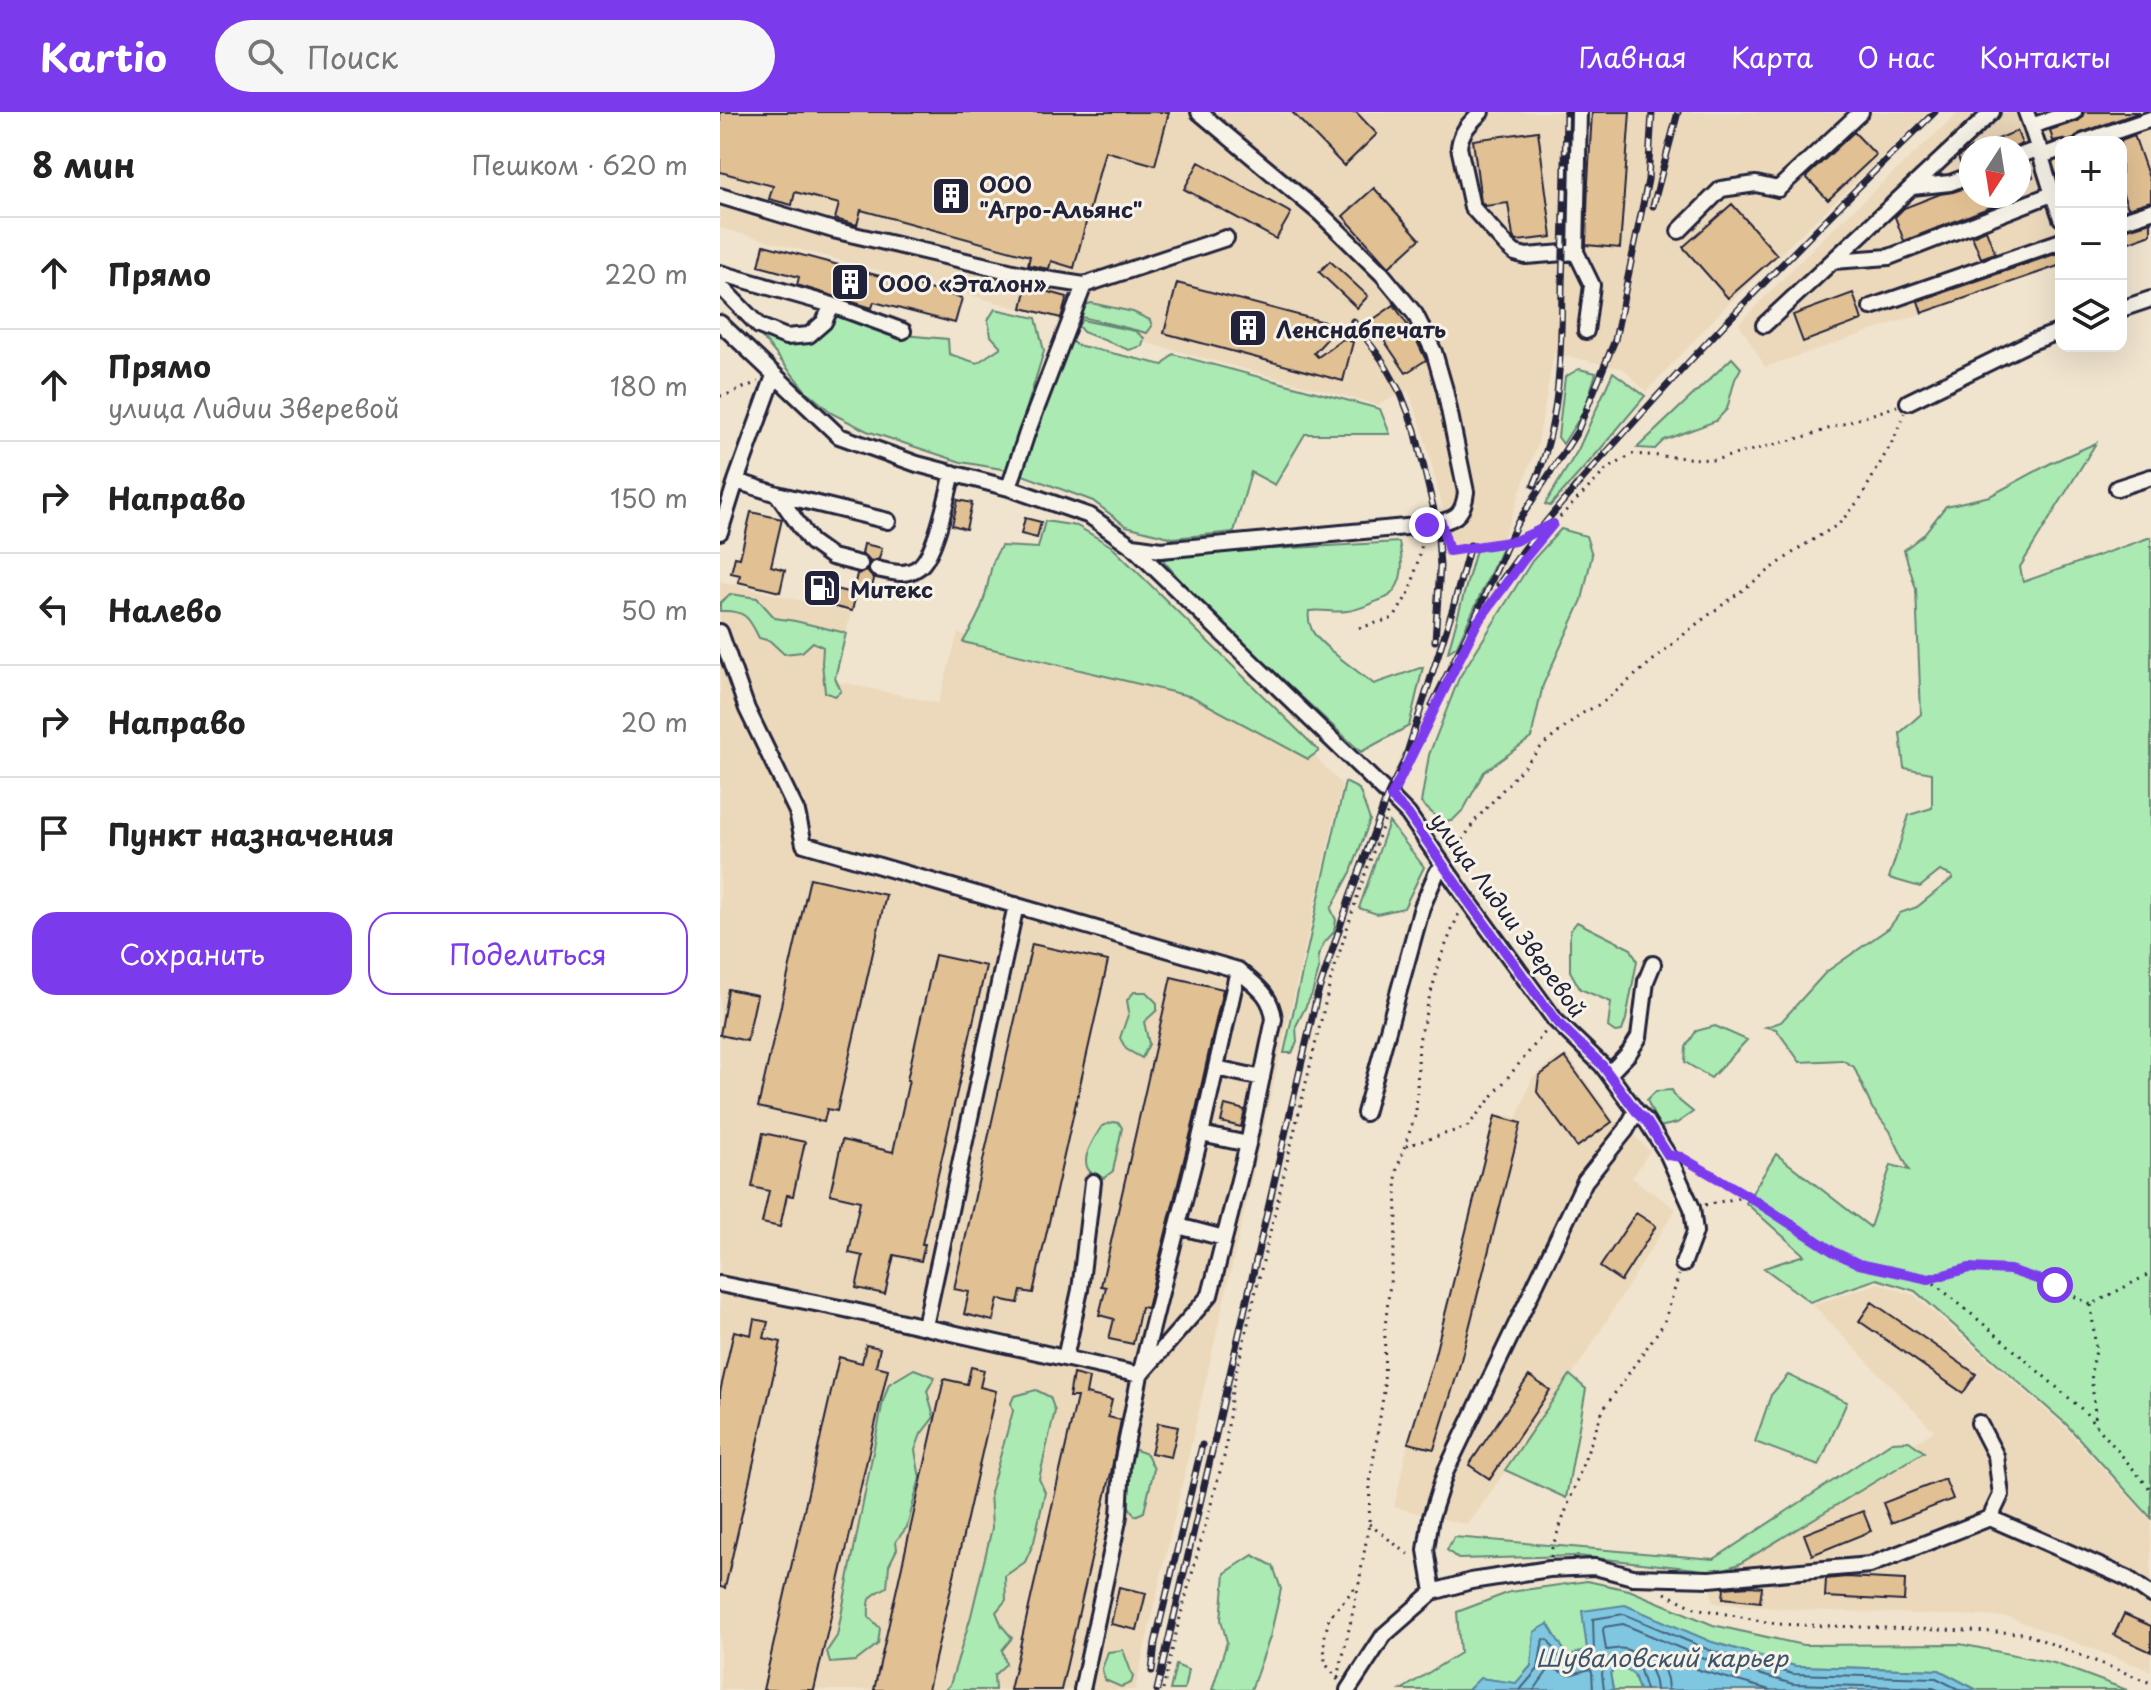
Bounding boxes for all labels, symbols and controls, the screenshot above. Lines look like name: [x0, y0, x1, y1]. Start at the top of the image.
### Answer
search box: [215, 20, 775, 92]
text: Kartio: [40, 28, 167, 85]
icon: search: [243, 34, 287, 78]
text: Поиск: [307, 34, 398, 79]
text: Главная: [1579, 35, 1687, 78]
text: Карта: [1731, 35, 1813, 78]
text: О нас: [1857, 35, 1935, 78]
text: Контакты: [1979, 35, 2111, 78]
north arrow: [1959, 136, 2031, 208]
map controls: [2055, 136, 2127, 352]
button: +: [2055, 136, 2127, 208]
text: 8 мин: [32, 138, 135, 190]
text: Пешком · 620 m: [472, 145, 688, 184]
place label: ООО "Агро-Альянс": [979, 167, 1143, 225]
building icon: ООО "Агро-Альянс": [930, 175, 972, 217]
button: −: [2055, 208, 2127, 280]
icon: ahead: [32, 251, 76, 295]
text: Прямо: [108, 251, 211, 296]
text: 220 m: [604, 254, 688, 293]
building icon: ООО «Эталон»: [829, 261, 871, 303]
place label: ООО «Эталон»: [878, 266, 1046, 299]
button: layers: [2055, 280, 2127, 352]
building icon: Ленснабпечать: [1227, 307, 1269, 349]
place label: Ленснабпечать: [1276, 312, 1446, 345]
text: Прямо: [108, 343, 211, 388]
icon: ahead: [32, 363, 76, 407]
text: 180 m: [610, 366, 688, 405]
text: улица Лидии Зверевой: [108, 388, 399, 427]
icon: right: [32, 475, 76, 519]
text: Направо: [108, 475, 246, 520]
text: 150 m: [610, 478, 688, 517]
route end: [1409, 507, 1445, 543]
fuel station icon: Митекс: [801, 567, 843, 609]
place label: Митекс: [850, 572, 933, 605]
icon: left: [32, 587, 76, 631]
text: Налево: [108, 587, 222, 632]
text: 50 m: [621, 590, 688, 629]
icon: right: [32, 699, 76, 743]
text: Направо: [108, 699, 246, 744]
text: 20 m: [621, 702, 688, 741]
street label: улица Лидии Зверевой: [1423, 805, 1595, 1023]
icon: arrive: [32, 811, 76, 855]
text: Пункт назначения: [108, 811, 394, 856]
button: Сохранить: [32, 912, 352, 995]
button: Поделиться: [368, 912, 688, 995]
route start: [2037, 1267, 2073, 1303]
water label: Шуваловский карьер: [1536, 1639, 1789, 1675]

